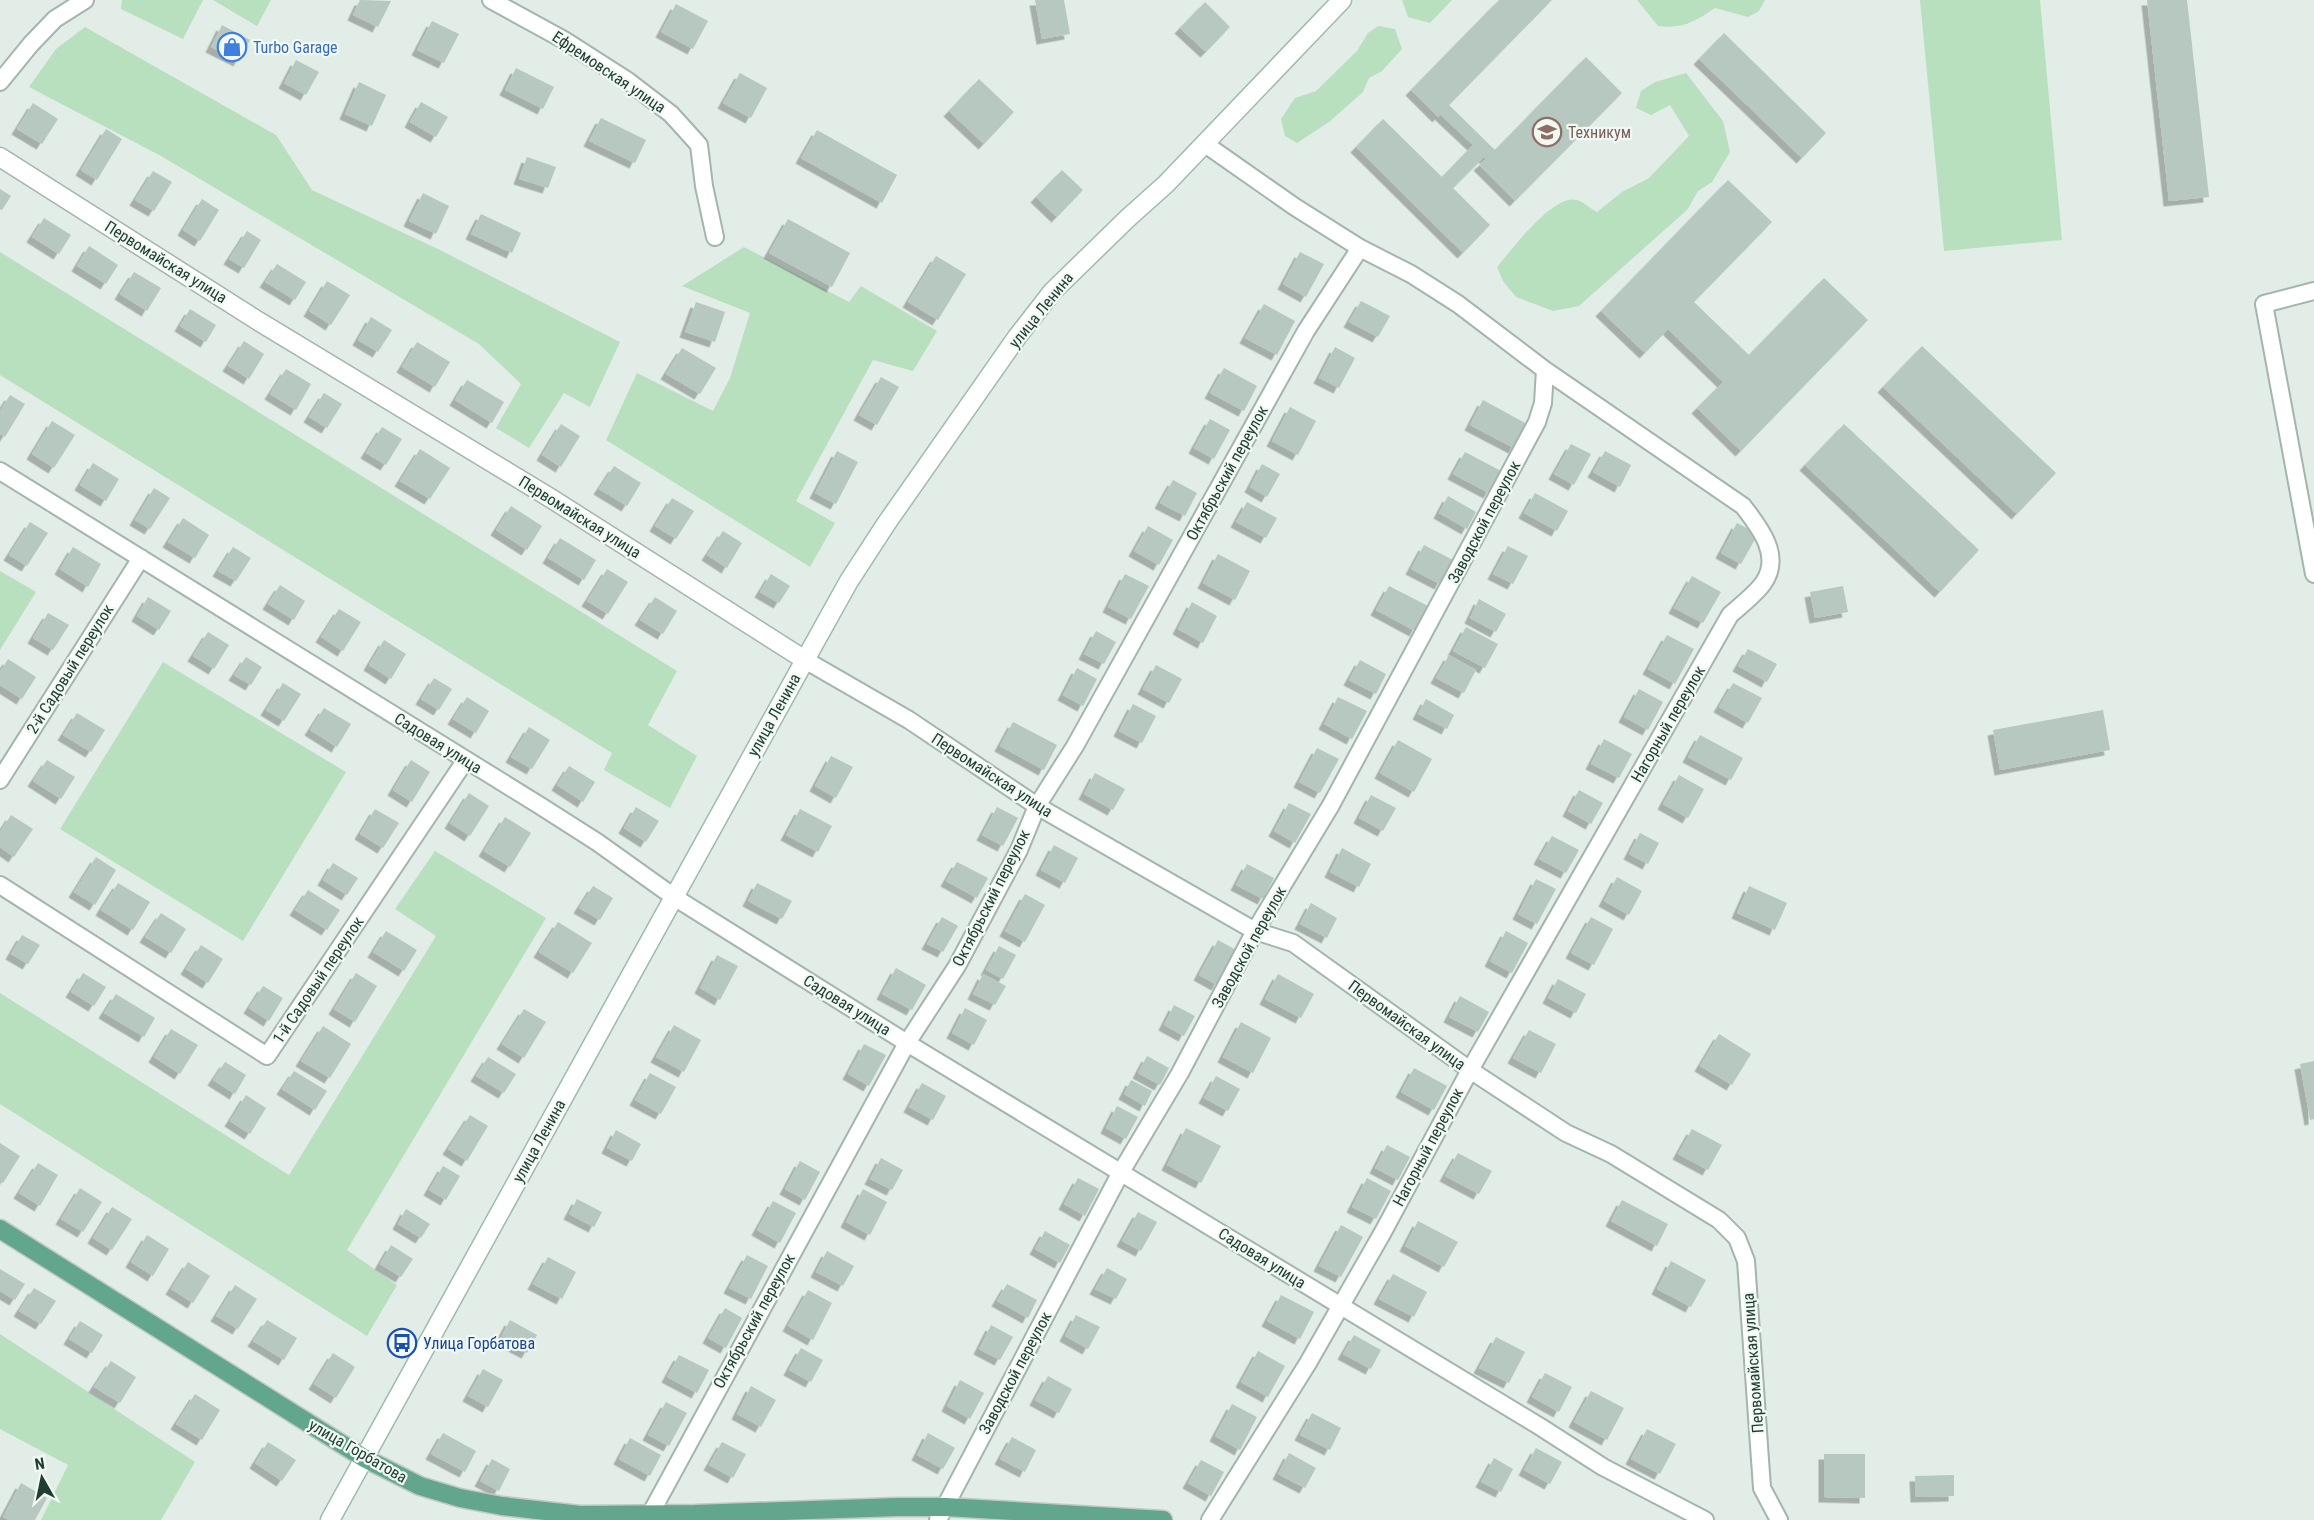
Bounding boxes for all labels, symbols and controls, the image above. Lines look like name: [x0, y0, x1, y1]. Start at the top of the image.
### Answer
street label: Ефремовская улица: [549, 27, 669, 117]
shop icon: Turbo Garage: [216, 31, 248, 63]
place label: Turbo Garage: [253, 38, 338, 57]
school or university icon: Техникум: [1531, 116, 1563, 148]
place label: Техникум: [1568, 123, 1631, 142]
street label: Первомайская улица: [101, 217, 231, 307]
street label: улица Ленина: [1005, 268, 1077, 352]
street label: Октябрьский переулок: [1182, 402, 1272, 544]
street label: Заводской переулок: [1444, 457, 1524, 586]
street label: Первомайская улица: [515, 472, 645, 562]
street label: 2-й Садовый переулок: [22, 601, 118, 737]
street label: Нагорный переулок: [1627, 662, 1709, 786]
street label: улица Ленина: [743, 670, 805, 760]
street label: Садовая улица: [391, 709, 485, 777]
street label: Первомайская улица: [928, 729, 1056, 821]
street label: Октябрьский переулок: [948, 826, 1034, 970]
street label: Заводской переулок: [1208, 883, 1290, 1011]
street label: 1-й Садовый переулок: [268, 913, 368, 1047]
street label: Садовая улица: [800, 971, 894, 1039]
street label: Первомайская улица: [1345, 976, 1469, 1074]
street label: Нагорный переулок: [1389, 1084, 1467, 1209]
street label: улица Ленина: [508, 1096, 570, 1186]
street label: Садовая улица: [1215, 1224, 1309, 1292]
street label: Октябрьский переулок: [709, 1250, 799, 1392]
street label: Первомайская улица: [1739, 1292, 1767, 1434]
street label: Заводской переулок: [975, 1308, 1055, 1437]
bus stop icon: Улица Горбатова: [386, 1327, 418, 1359]
place label: Улица Горбатова: [423, 1334, 535, 1353]
street label: улица Горбатова: [306, 1415, 410, 1487]
north arrow: [12, 1448, 72, 1508]
text: N: [33, 1454, 46, 1474]

